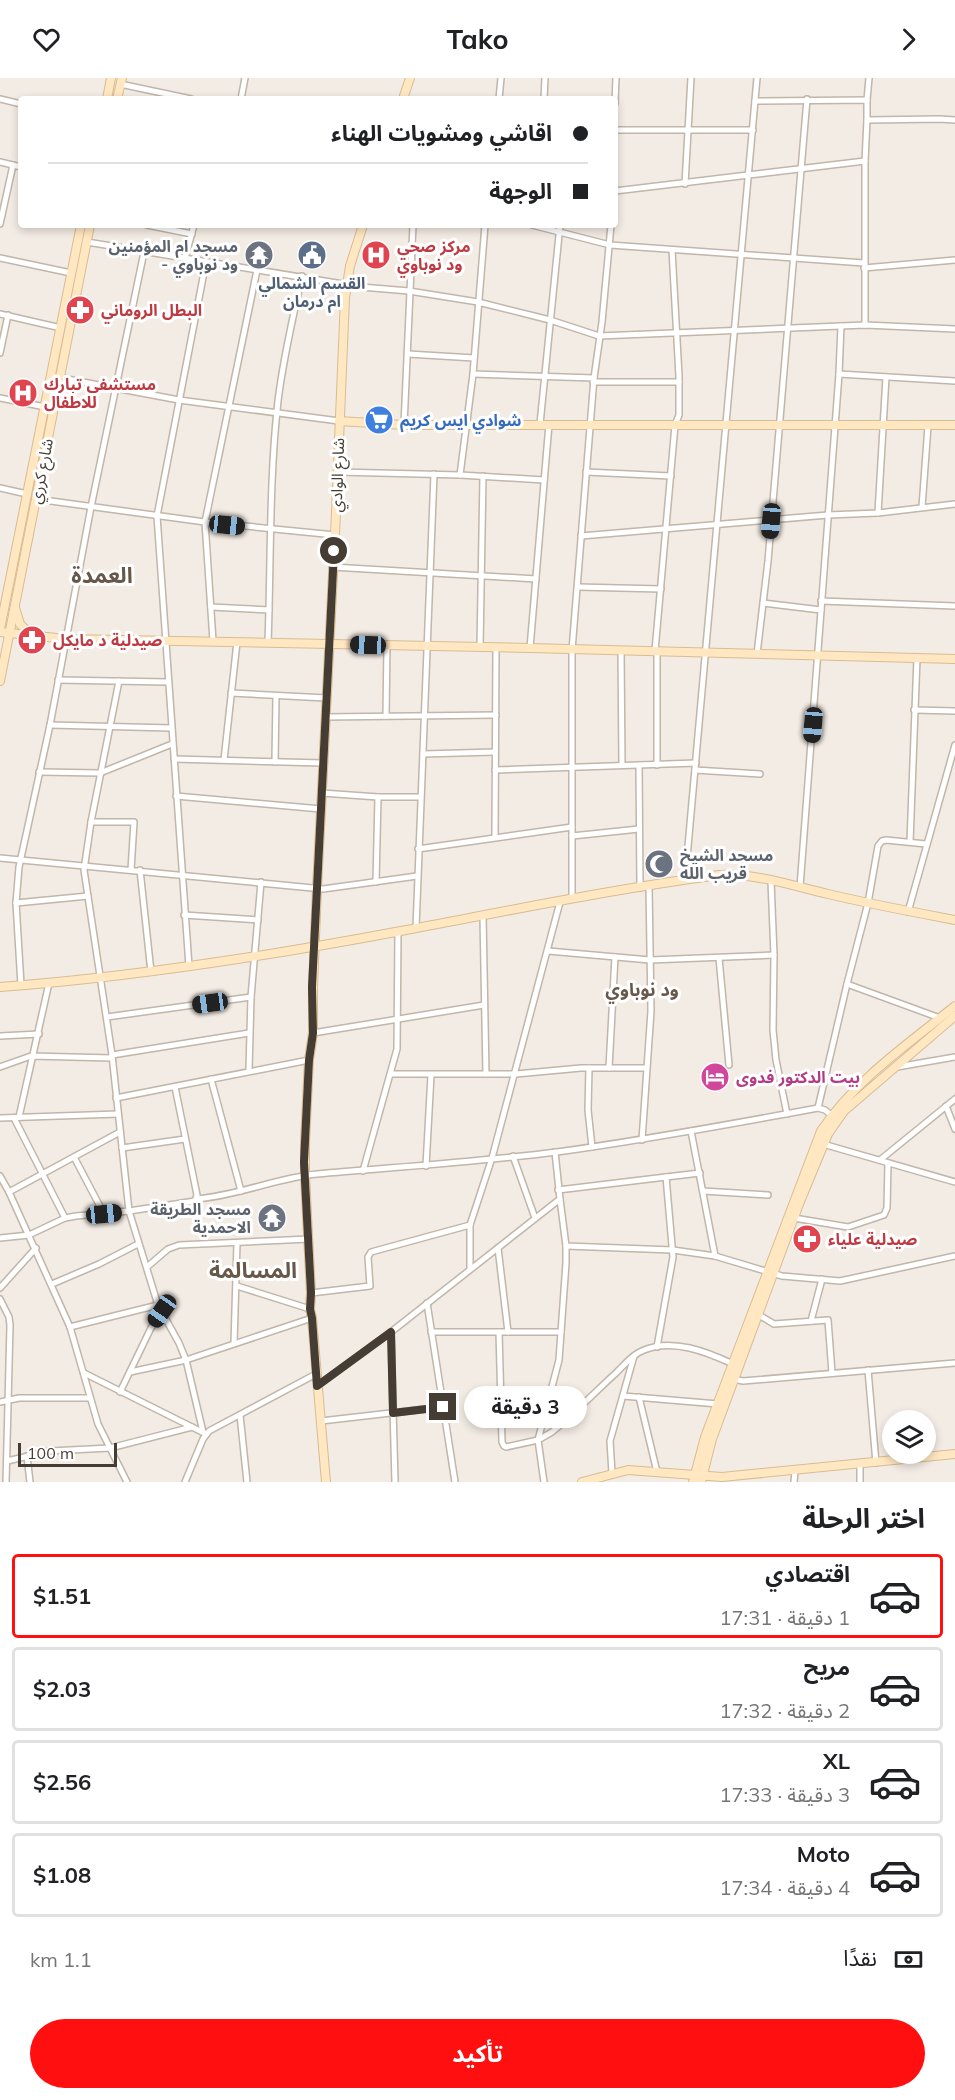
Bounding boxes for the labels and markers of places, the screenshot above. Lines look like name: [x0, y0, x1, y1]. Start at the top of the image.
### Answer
place label: مسجد ام المؤمنين - ود نوباوي: [109, 236, 238, 278]
place label: مركز صحي ود نوباوي: [397, 236, 471, 278]
temple icon: مسجد ام المؤمنين - ود نوباوي: [243, 239, 275, 271]
public building icon: القسم الشمالي ام درمان: [296, 239, 328, 271]
hospital icon: مركز صحي ود نوباوي: [360, 239, 392, 271]
place label: القسم الشمالي ام درمان: [259, 273, 365, 313]
pharmacy icon: البطل الروماني: [64, 294, 96, 326]
place label: البطل الروماني: [101, 300, 202, 324]
place label: مستشفى تبارك للاطفال: [44, 374, 156, 412]
hospital icon: مستشفى تبارك للاطفال: [7, 377, 39, 409]
supermarket icon: شوادي ايس كريم: [363, 404, 395, 436]
place label: شوادي ايس كريم: [400, 410, 522, 434]
pharmacy icon: صيدلية د مايكل: [16, 624, 48, 656]
place label: صيدلية د مايكل: [53, 630, 162, 650]
place label: مسجد الشيخ قريب الله: [680, 845, 773, 883]
mosque icon: مسجد الشيخ قريب الله: [643, 848, 675, 880]
hotel icon: بيت الدكتور فدوى: [699, 1061, 731, 1093]
place label: بيت الدكتور فدوى: [736, 1067, 860, 1087]
place label: مسجد الطريقة الاحمدية: [150, 1199, 251, 1237]
temple icon: مسجد الطريقة الاحمدية: [256, 1202, 288, 1234]
pharmacy icon: صيدلية علياء: [791, 1223, 823, 1255]
place label: صيدلية علياء: [828, 1229, 917, 1249]

